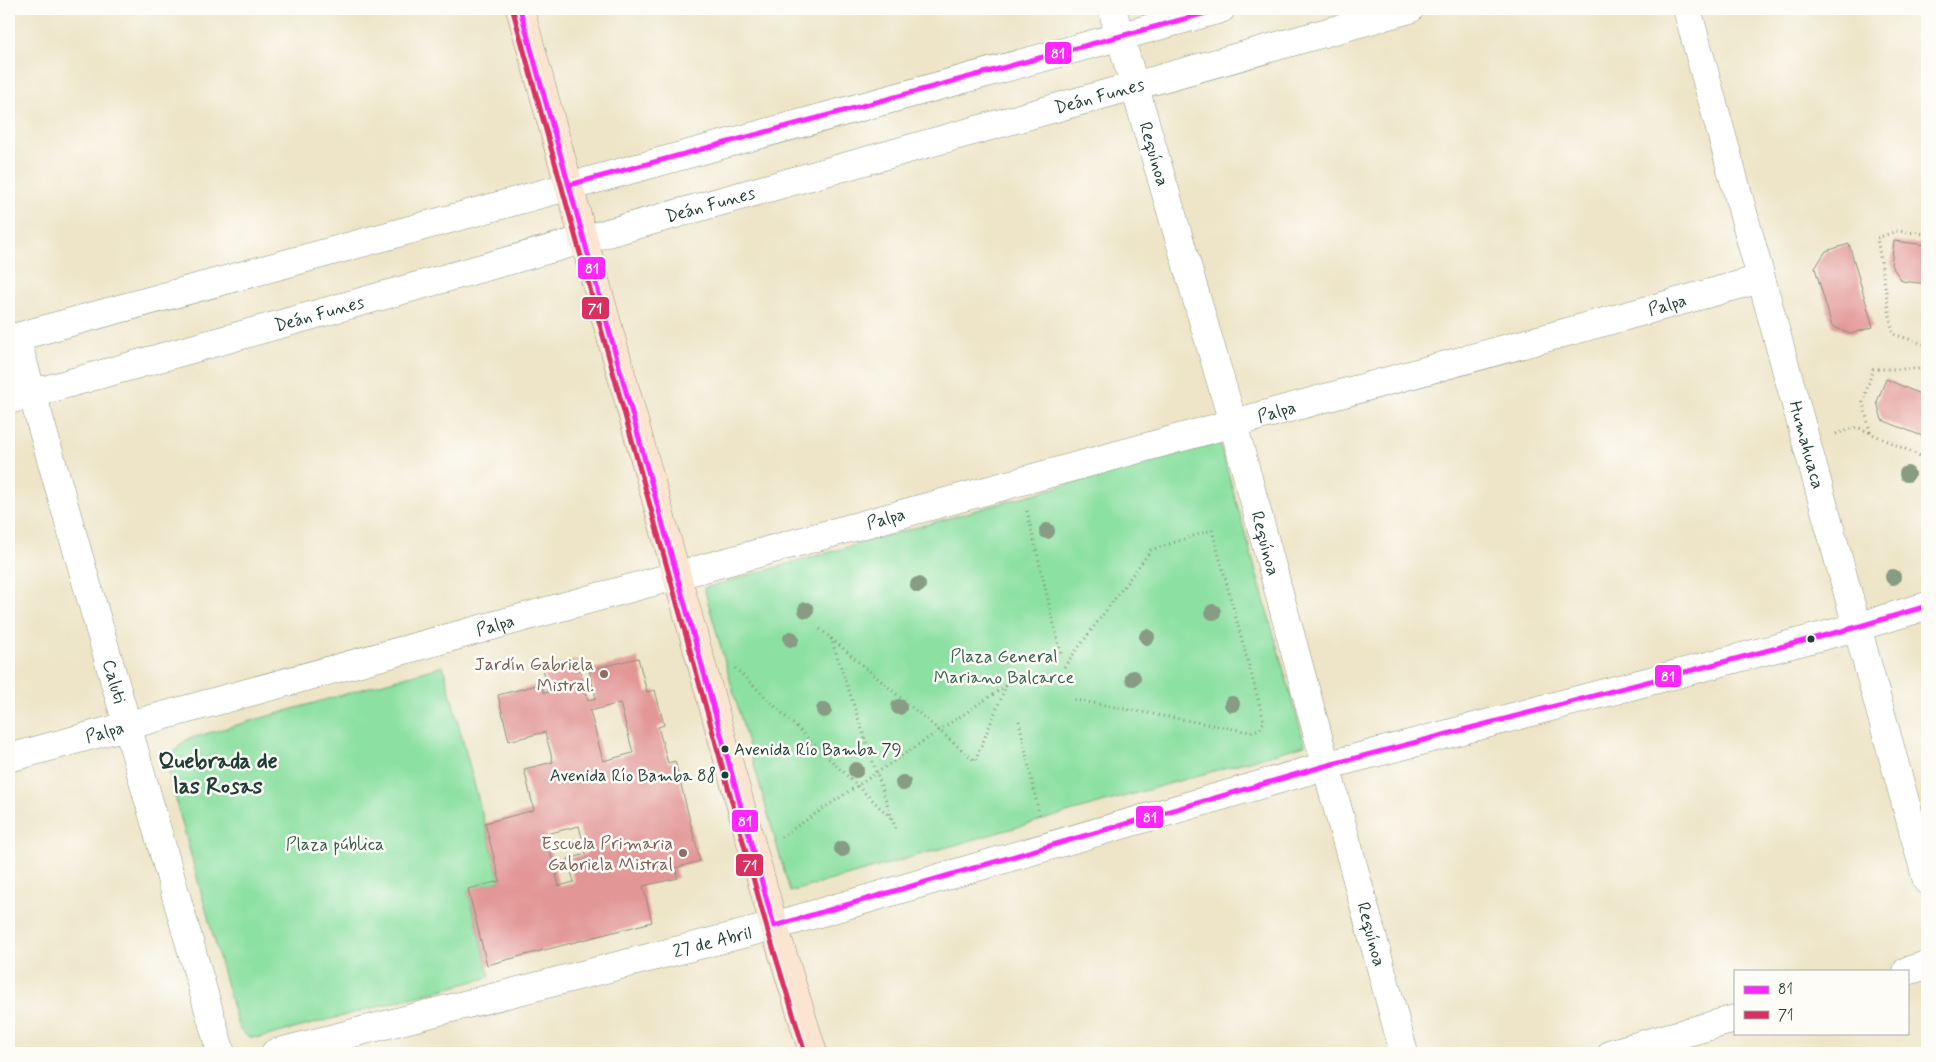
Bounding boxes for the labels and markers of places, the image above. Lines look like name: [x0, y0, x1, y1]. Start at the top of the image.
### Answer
unlabelled marker: [1806, 634, 1816, 644]
place label: Jardín Gabriela Mistral.: [474, 653, 594, 698]
marker: Jardín Gabriela Mistral.: [598, 668, 610, 680]
place label: Avenida Río Bamba 79: [734, 739, 902, 761]
marker: Avenida Río Bamba 79: [720, 744, 730, 754]
place label: Avenida Río Bamba 88: [550, 765, 716, 787]
marker: Avenida Río Bamba 88: [720, 770, 730, 780]
place label: Escuela Primaria Gabriela Mistral: [541, 832, 673, 877]
marker: Escuela Primaria Gabriela Mistral: [677, 847, 689, 859]

